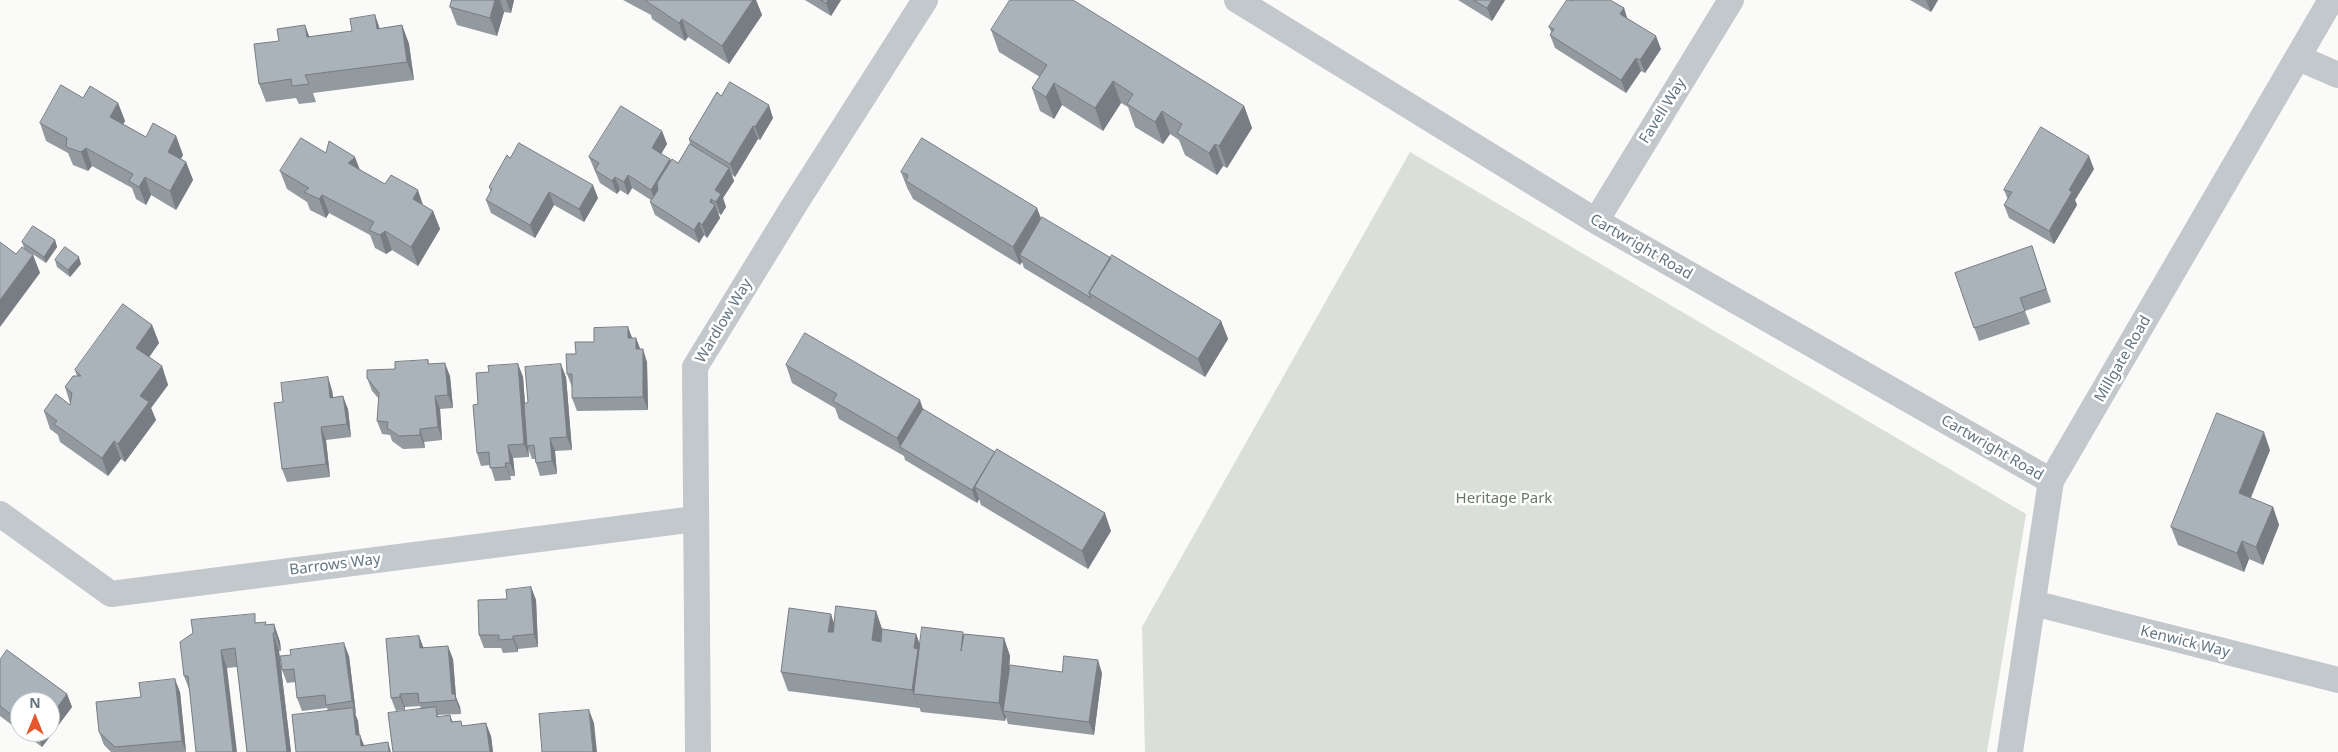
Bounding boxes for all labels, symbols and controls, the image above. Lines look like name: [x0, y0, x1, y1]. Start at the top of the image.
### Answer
street label: Favell Way: [1636, 75, 1690, 147]
street label: Cartwright Road: [1587, 210, 1695, 284]
street label: Wardlow Way: [692, 276, 756, 366]
street label: Millgate Road: [2091, 313, 2155, 405]
street label: Cartwright Road: [1938, 411, 2046, 485]
park label: Heritage Park: [1456, 490, 1552, 508]
street label: Barrows Way: [288, 550, 382, 580]
street label: Kenwick Way: [2138, 622, 2232, 662]
north arrow: [10, 692, 60, 742]
text: N: [29, 693, 41, 712]

